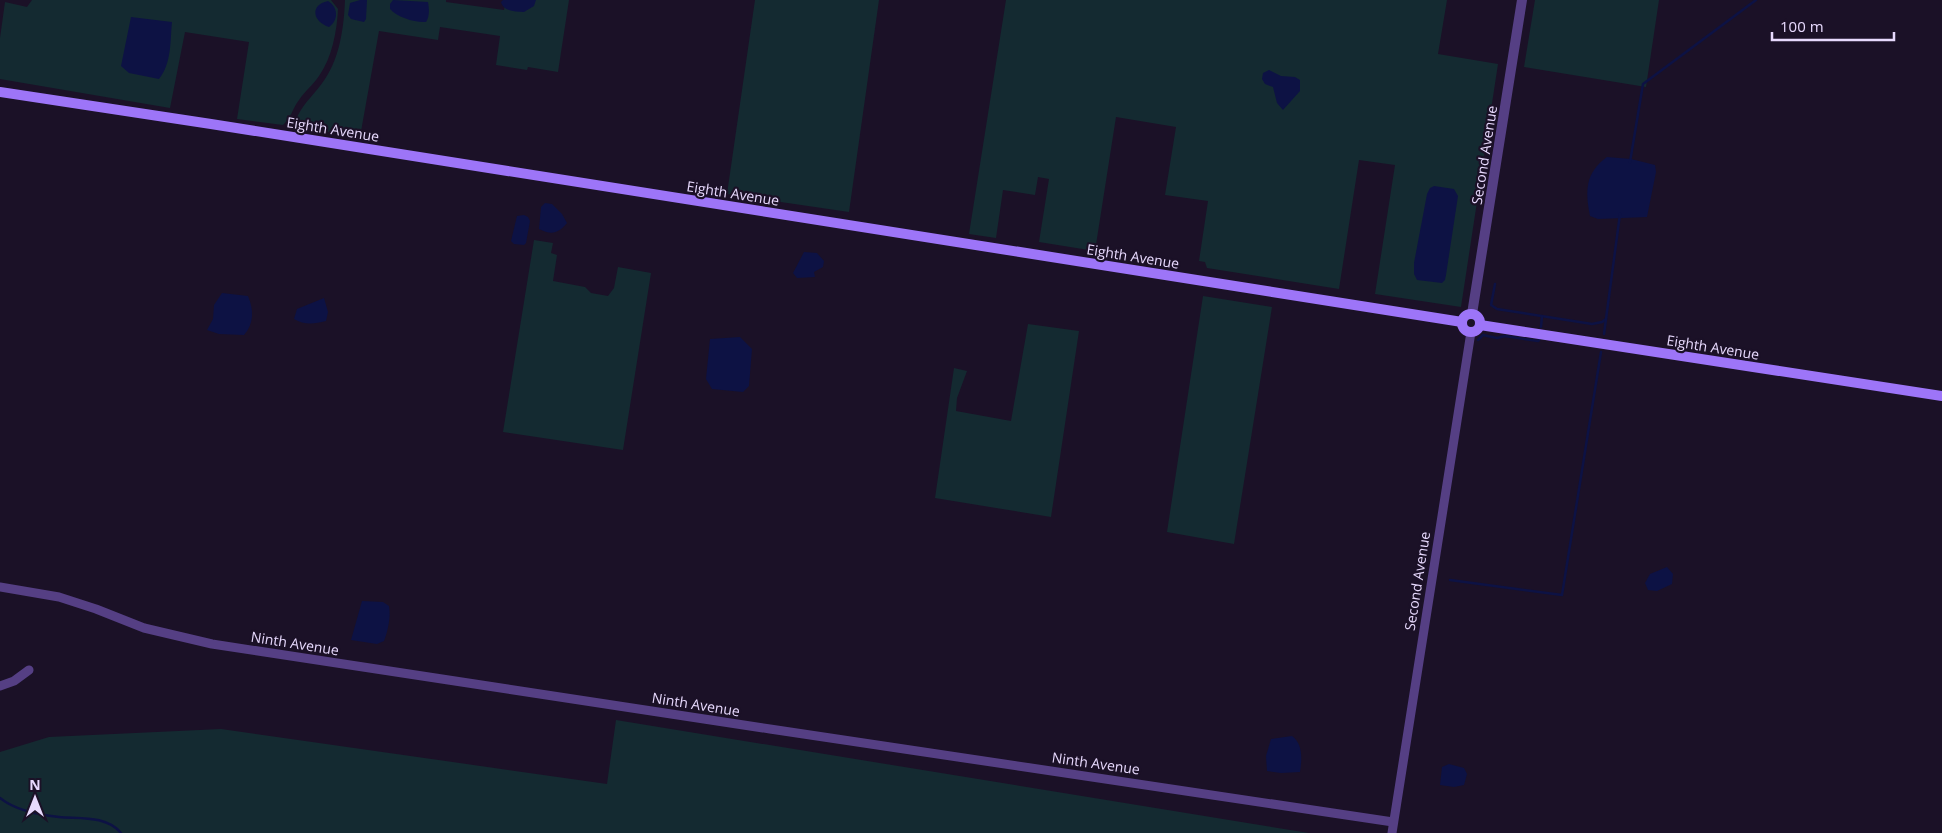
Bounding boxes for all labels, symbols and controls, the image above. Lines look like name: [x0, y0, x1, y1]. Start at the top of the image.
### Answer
scale bar: [1772, 10, 1894, 42]
text: 100 m: [1780, 16, 1824, 36]
street label: Second Avenue: [1467, 104, 1501, 206]
street label: Eighth Avenue: [285, 112, 381, 146]
street label: Eighth Avenue: [685, 176, 781, 210]
street label: Eighth Avenue: [1085, 239, 1181, 273]
street label: Eighth Avenue: [1665, 330, 1761, 364]
street label: Second Avenue: [1400, 530, 1434, 632]
street label: Ninth Avenue: [250, 627, 340, 659]
street label: Ninth Avenue: [651, 688, 741, 720]
street label: Ninth Avenue: [1051, 747, 1141, 779]
north arrow: [10, 773, 60, 823]
text: N: [29, 775, 41, 794]

